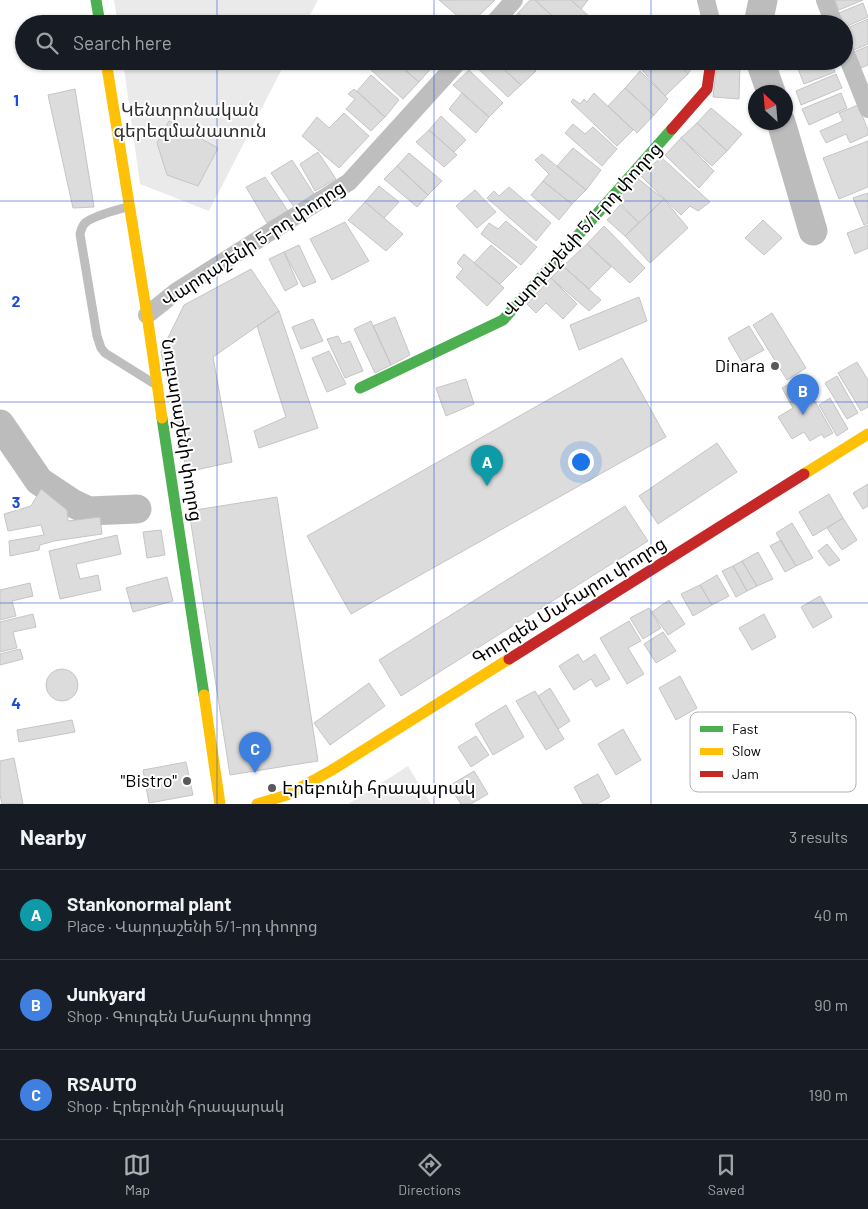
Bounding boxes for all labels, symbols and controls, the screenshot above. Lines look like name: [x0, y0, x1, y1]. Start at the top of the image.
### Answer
search box: [15, 15, 853, 70]
icon: search: [33, 29, 61, 57]
text: Search here: [73, 31, 172, 54]
north arrow: [748, 85, 793, 130]
text: 1: [13, 90, 19, 109]
park label: Կենտրոնական գերեզմանատուն: [113, 98, 267, 141]
street label: Վարդաշենի 5/1-րդ փողոց: [497, 137, 666, 321]
street label: Վարդաշենի 5-րդ փողոց: [157, 176, 348, 311]
text: 2: [12, 291, 21, 310]
street label: Նուբարաշենի փողոց: [158, 337, 208, 523]
place label: Dinara: [715, 354, 765, 376]
marker: Dinara: [769, 360, 781, 372]
pin: B: [787, 374, 819, 415]
pin: A: [471, 445, 503, 486]
your location: [568, 449, 594, 475]
text: 3: [12, 492, 20, 511]
street label: Գուրգեն Մահարու փողոց: [467, 531, 669, 669]
text: 4: [11, 693, 21, 712]
legend: [690, 712, 856, 792]
text: Fast: [732, 720, 758, 737]
pin: C: [239, 732, 271, 773]
text: Slow: [732, 742, 761, 759]
text: Jam: [732, 765, 759, 782]
place label: "Bistro": [120, 769, 177, 791]
marker: "Bistro": [181, 775, 193, 787]
place label: Էրեբունի հրապարակ: [282, 776, 476, 798]
marker: Էրեբունի հրապարակ: [266, 782, 278, 794]
text: Nearby: [20, 824, 86, 849]
text: 3 results: [789, 827, 848, 846]
text: Stankonormal plant: [67, 892, 231, 915]
text: A: [31, 905, 41, 924]
text: 40 m: [814, 905, 848, 924]
text: Place · Վարդաշենի 5/1-րդ փողոց: [67, 916, 318, 935]
text: Junkyard: [67, 982, 146, 1005]
text: B: [31, 995, 41, 1014]
text: 90 m: [814, 995, 848, 1014]
text: Shop · Գուրգեն Մահարու փողոց: [67, 1006, 312, 1025]
text: RSAUTO: [67, 1072, 137, 1095]
text: C: [31, 1085, 41, 1104]
text: 190 m: [809, 1085, 848, 1104]
text: Shop · Էրեբունի հրապարակ: [67, 1096, 284, 1115]
tab: Map: [123, 1151, 151, 1198]
tab: Directions: [398, 1151, 461, 1198]
tab: Saved: [708, 1151, 745, 1198]

